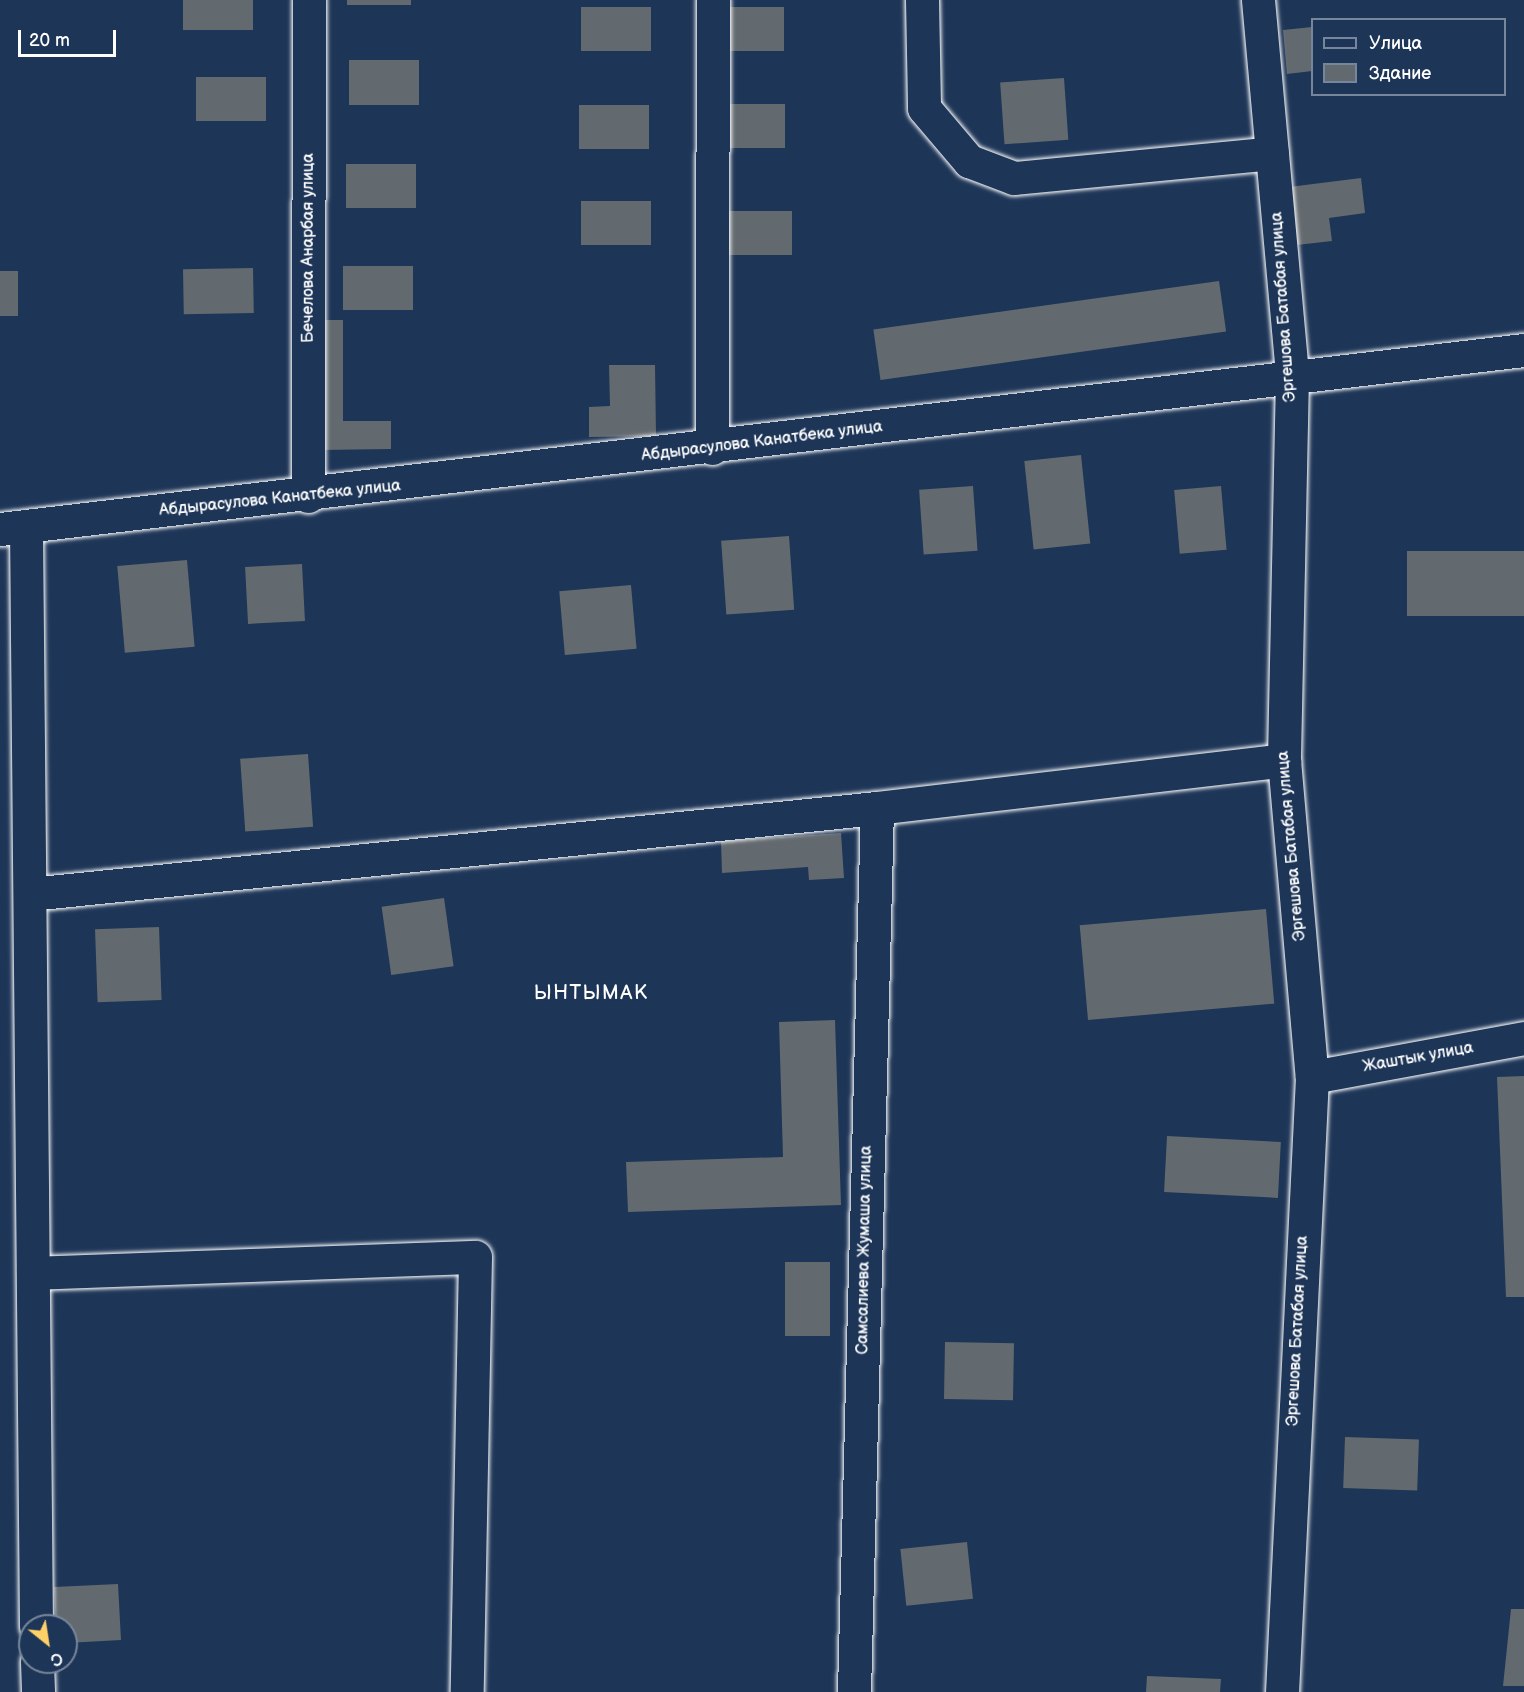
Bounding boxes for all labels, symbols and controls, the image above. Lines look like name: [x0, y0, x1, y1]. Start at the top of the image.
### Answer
scale bar: [21, 18, 118, 56]
legend: [1311, 18, 1506, 96]
text: 20 m: [29, 30, 70, 51]
text: Улица: [1369, 33, 1422, 54]
text: Здание: [1369, 63, 1431, 84]
street label: Бечелова Анарбая улица: [299, 153, 319, 343]
street label: Эргешова Батабая улица: [1268, 211, 1300, 403]
street label: Абдырасулова Канатбека улица: [640, 418, 884, 466]
street label: Абдырасулова Канатбека улица: [158, 477, 402, 521]
street label: Эргешова Батабая улица: [1274, 750, 1310, 942]
district label: ЫНТЫМАК: [534, 981, 648, 1005]
street label: Жаштык улица: [1361, 1039, 1475, 1077]
street label: Самсалиева Жумаша улица: [854, 1145, 876, 1355]
street label: Эргешова Батабая улица: [1283, 1235, 1313, 1427]
north arrow: [18, 1614, 78, 1674]
text: С: [47, 1647, 66, 1669]

